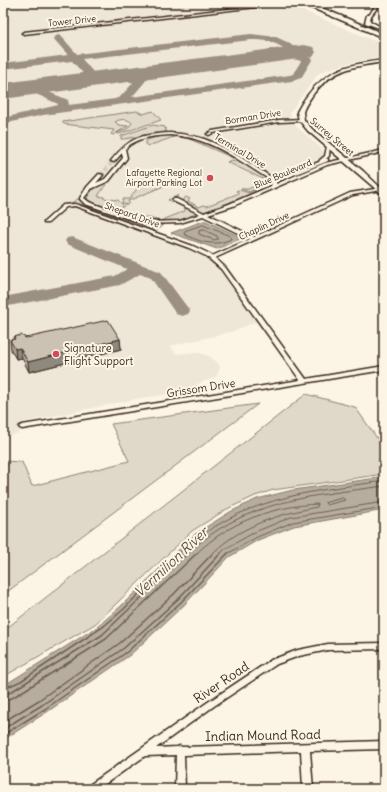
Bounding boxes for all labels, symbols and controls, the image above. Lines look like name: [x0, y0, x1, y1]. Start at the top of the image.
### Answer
street label: Tower Drive: [47, 12, 97, 28]
street label: Borman Drive: [224, 107, 282, 126]
street label: Surrey Street: [308, 115, 356, 158]
street label: Terminal Drive: [212, 131, 268, 170]
street label: Blue Boulevard: [252, 156, 313, 191]
place label: Lafayette Regional Airport Parking Lot: [126, 167, 202, 188]
marker: Lafayette Regional Airport Parking Lot: [205, 173, 215, 183]
street label: Shepard Drive: [103, 200, 161, 230]
street label: Chaplin Drive: [237, 209, 291, 242]
place label: Signature Flight Support: [64, 341, 134, 368]
marker: Signature Flight Support: [51, 349, 61, 359]
street label: Grissom Drive: [166, 376, 236, 400]
water label: Vermilion River: [130, 522, 213, 601]
street label: River Road: [190, 657, 253, 707]
street label: Indian Mound Road: [205, 726, 321, 745]

